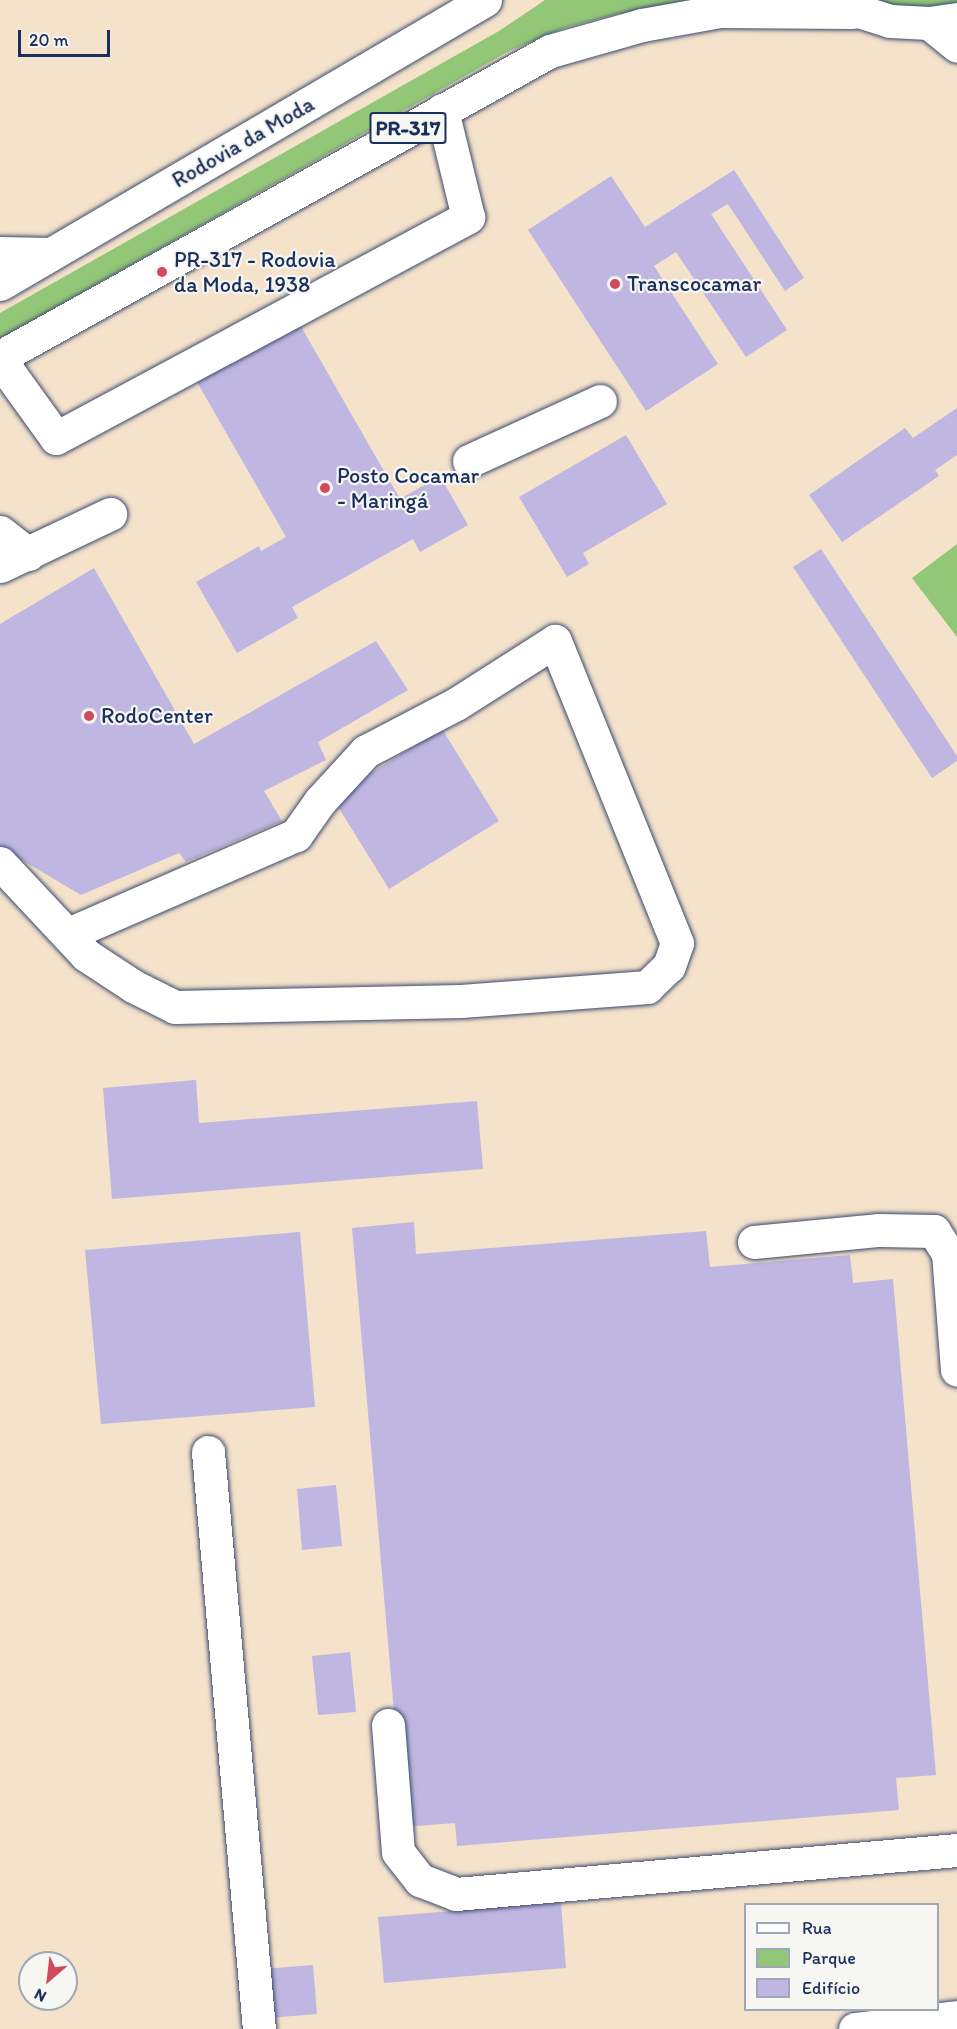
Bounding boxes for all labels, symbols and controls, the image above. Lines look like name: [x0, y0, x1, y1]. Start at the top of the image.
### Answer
scale bar: [21, 18, 112, 56]
text: 20 m: [29, 29, 69, 51]
street label: Rodovia da Moda: [167, 91, 319, 193]
road number: PR-317: [369, 110, 447, 146]
place label: PR-317 - Rodovia da Moda, 1938: [174, 246, 336, 298]
marker: PR-317 - Rodovia da Moda, 1938: [155, 265, 169, 279]
place label: Transcocamar: [627, 271, 761, 297]
marker: Transcocamar: [608, 277, 622, 291]
place label: Posto Cocamar - Maringá: [337, 462, 479, 514]
marker: Posto Cocamar - Maringá: [318, 481, 332, 495]
place label: RodoCenter: [101, 703, 213, 729]
marker: RodoCenter: [82, 709, 96, 723]
legend: [744, 1903, 939, 2011]
text: Rua: [802, 1917, 832, 1939]
text: Parque: [802, 1947, 856, 1969]
north arrow: [18, 1951, 78, 2011]
text: Edifício: [802, 1977, 860, 1999]
text: N: [31, 1985, 49, 2006]

